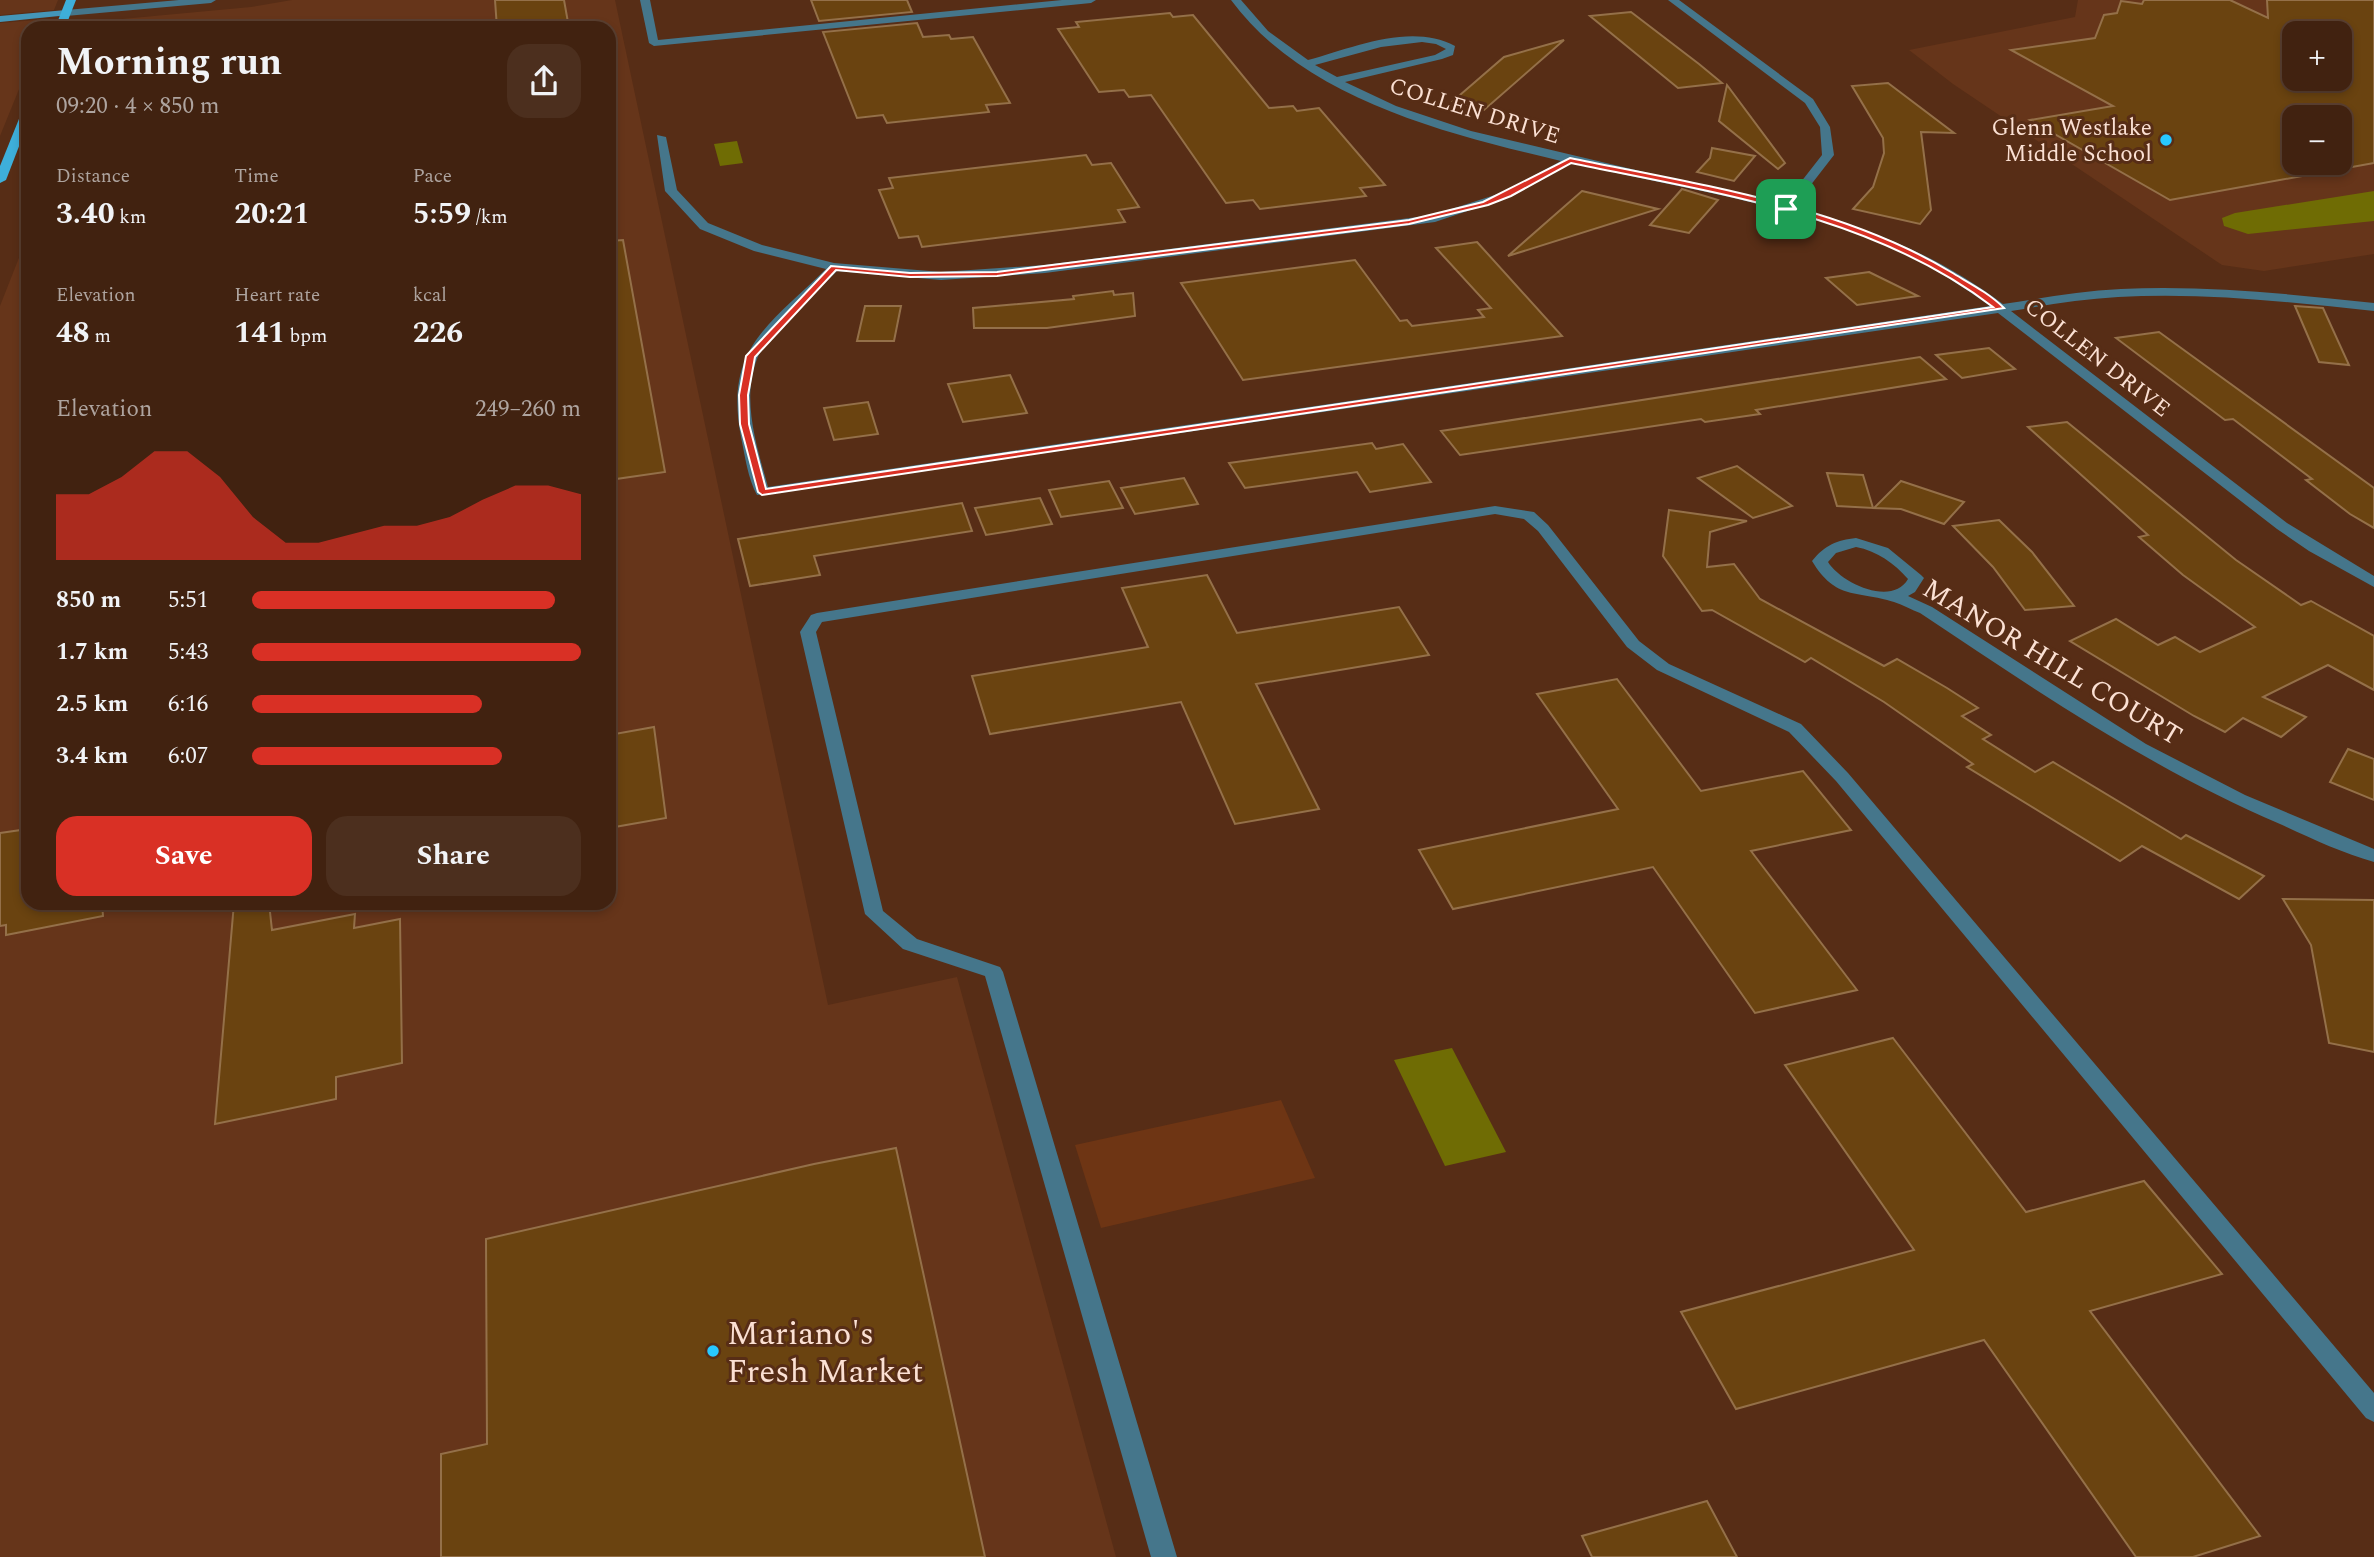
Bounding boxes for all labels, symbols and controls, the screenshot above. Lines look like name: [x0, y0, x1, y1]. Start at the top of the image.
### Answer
map controls: [2282, 21, 2352, 175]
button: +: [2282, 21, 2352, 91]
text: Morning run: [56, 34, 282, 92]
button: share: [507, 44, 581, 118]
street label: COLLEN DRIVE: [1385, 69, 1564, 154]
text: 09:20 · 4 × 850 m: [56, 89, 220, 124]
button: −: [2282, 105, 2352, 175]
place label: Glenn Westlake Middle School: [1991, 111, 2152, 172]
marker: Glenn Westlake Middle School: [2158, 132, 2174, 148]
text: Distance: [56, 162, 130, 191]
text: Time: [234, 162, 279, 191]
text: Pace: [413, 162, 452, 191]
pin: [1756, 179, 1816, 239]
icon: arrive: [1767, 190, 1805, 228]
text: 3.40: [56, 191, 115, 237]
text: 20:21: [234, 191, 310, 237]
text: 5:59: [413, 191, 471, 237]
text: km: [115, 203, 146, 232]
text: /km: [471, 203, 508, 232]
text: Elevation: [56, 281, 136, 310]
text: Heart rate: [234, 281, 320, 310]
text: kcal: [413, 281, 447, 310]
street label: COLLEN DRIVE: [2017, 290, 2178, 426]
text: 48: [56, 310, 90, 356]
text: 141: [234, 310, 285, 356]
text: 226: [413, 310, 463, 356]
text: m: [90, 322, 111, 351]
text: bpm: [285, 322, 327, 351]
text: Elevation: [56, 392, 152, 427]
text: 249–260 m: [475, 392, 581, 427]
street label: MANOR HILL COURT: [1914, 568, 2190, 757]
text: 850 m: [56, 583, 121, 618]
text: 5:51: [168, 583, 208, 618]
text: 1.7 km: [56, 635, 128, 670]
text: 5:43: [168, 635, 208, 670]
text: 2.5 km: [56, 687, 128, 722]
text: 6:16: [168, 687, 208, 722]
text: 3.4 km: [56, 739, 128, 774]
text: 6:07: [168, 739, 208, 774]
button: Save: [56, 816, 312, 896]
button: Share: [326, 816, 581, 896]
place label: Mariano's Fresh Market: [727, 1309, 923, 1397]
marker: Mariano's Fresh Market: [705, 1343, 721, 1359]

